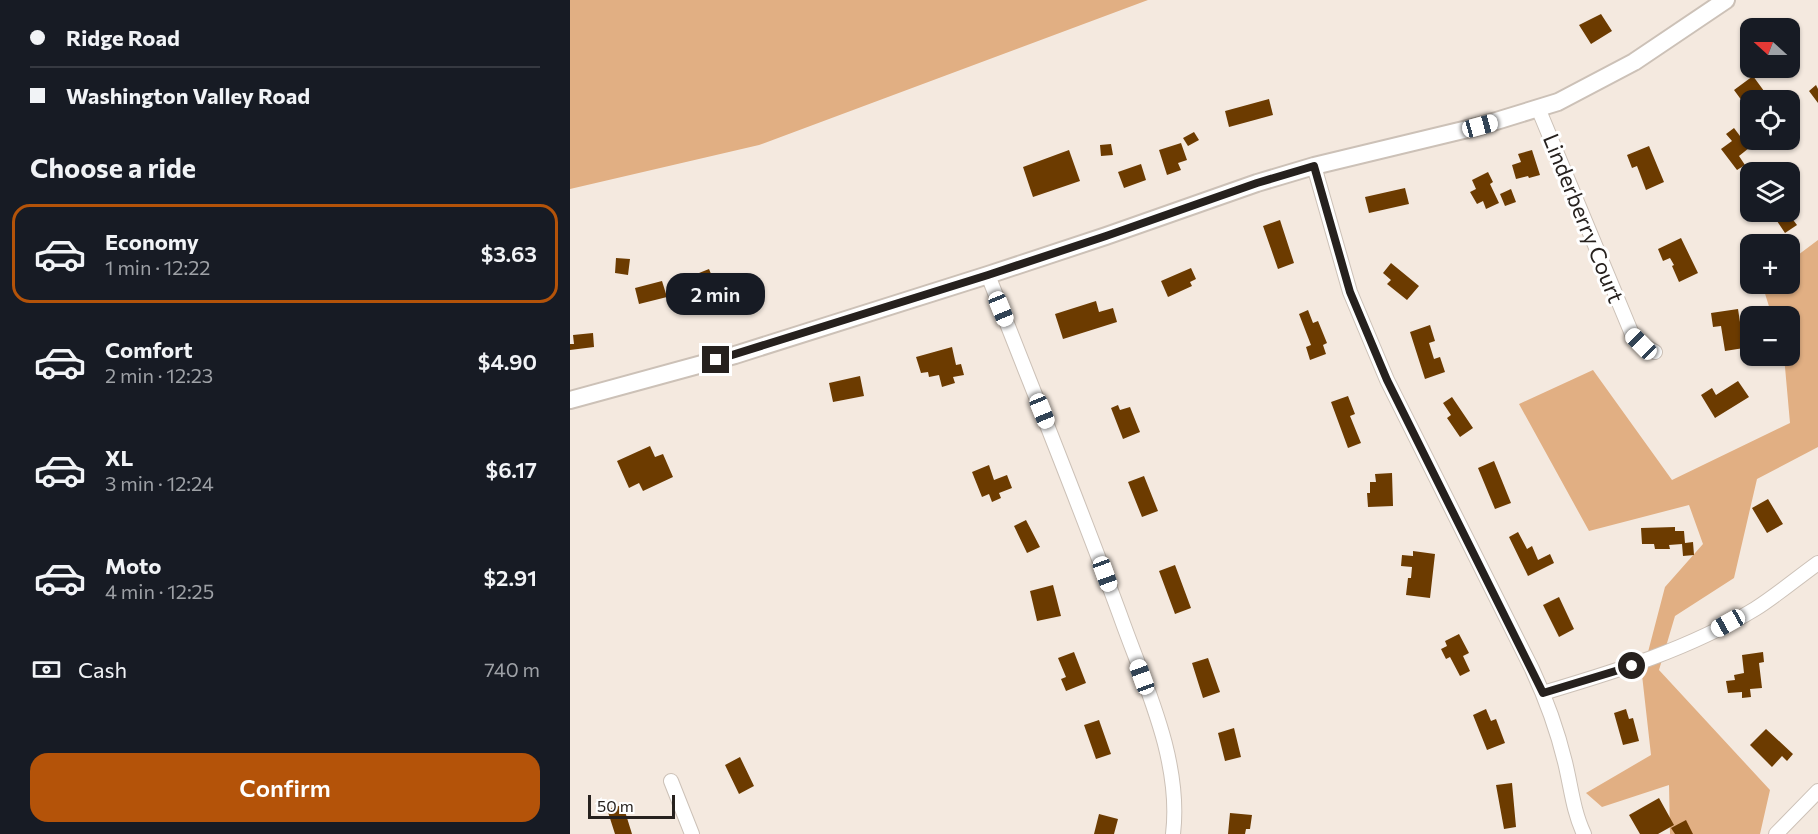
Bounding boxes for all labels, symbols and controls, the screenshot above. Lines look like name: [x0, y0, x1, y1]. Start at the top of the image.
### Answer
north arrow: [1740, 18, 1800, 78]
map controls: [1740, 18, 1800, 366]
text: Ridge Road: [66, 24, 180, 51]
text: Washington Valley Road: [66, 82, 310, 109]
button: locate: [1740, 90, 1800, 150]
car: [1460, 113, 1500, 139]
street label: Linderberry Court: [1538, 129, 1630, 307]
text: Choose a ride: [30, 151, 196, 184]
button: layers: [1740, 162, 1800, 222]
icon: car: [33, 227, 87, 281]
text: Economy: [105, 228, 199, 255]
button: +: [1740, 234, 1800, 294]
text: $3.63: [481, 240, 537, 267]
text: 1 min · 12:22: [105, 255, 210, 279]
callout: 2 min: [666, 273, 765, 315]
text: 2 min: [691, 282, 740, 306]
car: [986, 289, 1016, 329]
button: −: [1740, 306, 1800, 366]
car: [1622, 325, 1660, 363]
icon: car: [33, 335, 87, 389]
text: Comfort: [105, 336, 193, 363]
route end: [702, 346, 729, 373]
text: $4.90: [478, 348, 537, 375]
text: 2 min · 12:23: [105, 363, 213, 387]
car: [1027, 391, 1057, 431]
icon: car: [33, 443, 87, 497]
text: XL: [105, 444, 133, 471]
text: $6.17: [486, 456, 537, 483]
text: 3 min · 12:24: [105, 471, 214, 495]
icon: car: [33, 551, 87, 605]
text: Moto: [105, 552, 161, 579]
car: [1090, 554, 1120, 594]
text: $2.91: [483, 564, 537, 591]
text: 4 min · 12:25: [105, 579, 214, 603]
car: [1708, 606, 1748, 640]
route start: [1618, 652, 1645, 679]
icon: cash: [30, 653, 63, 686]
text: Cash: [78, 656, 127, 683]
text: 740 m: [484, 657, 540, 681]
car: [1127, 657, 1157, 697]
button: Confirm: [30, 753, 540, 822]
scale bar: [588, 792, 675, 820]
text: 50 m: [597, 796, 634, 815]

